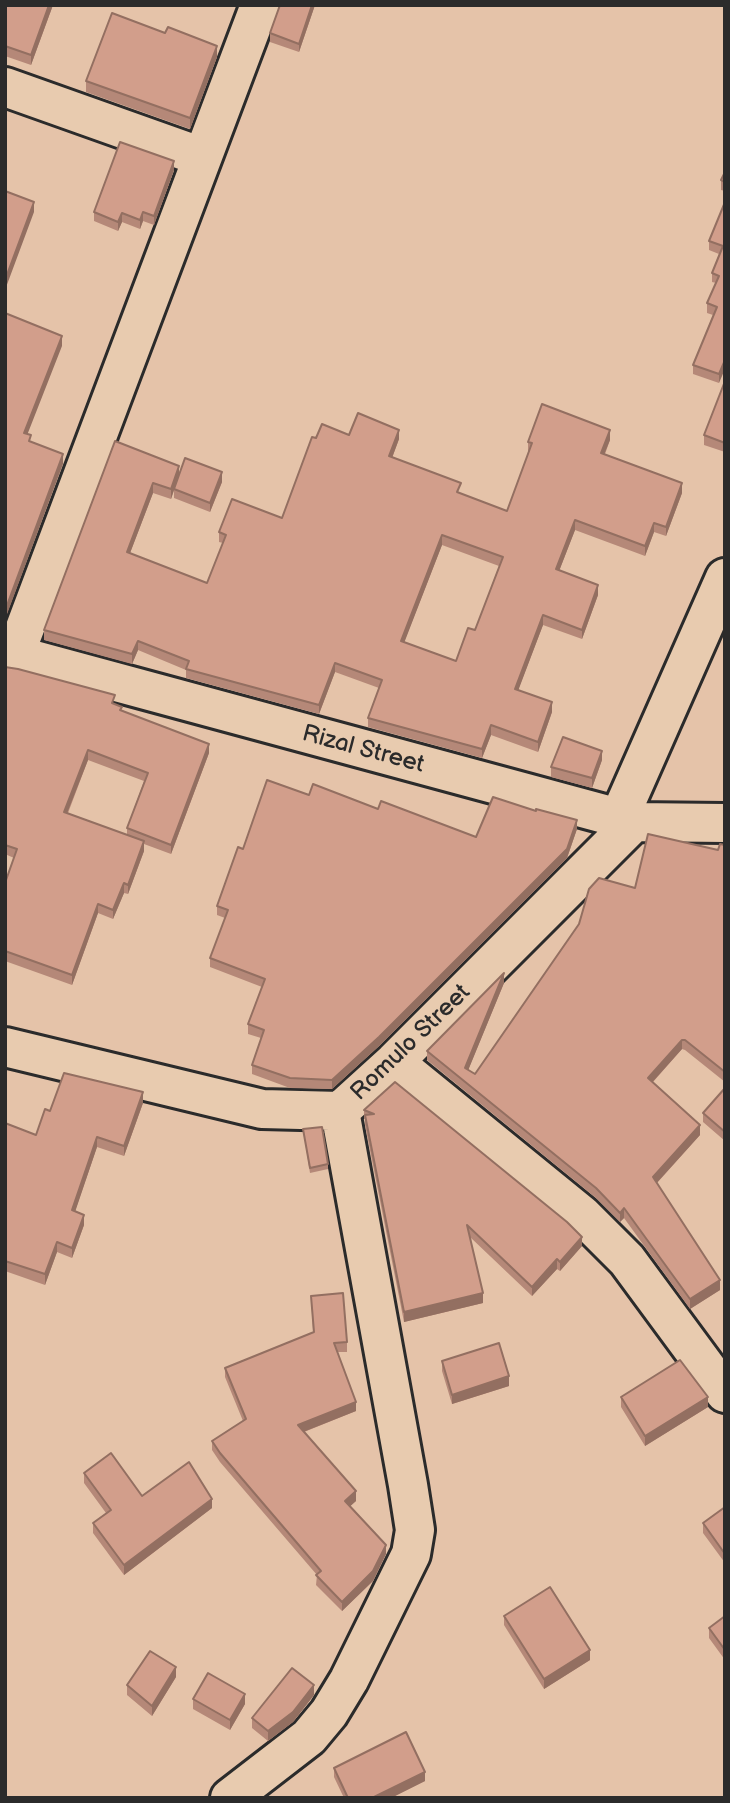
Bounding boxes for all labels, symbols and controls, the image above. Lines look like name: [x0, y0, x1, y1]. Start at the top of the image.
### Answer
street label: Rizal Street: [299, 720, 427, 780]
street label: Romulo Street: [345, 979, 477, 1107]

